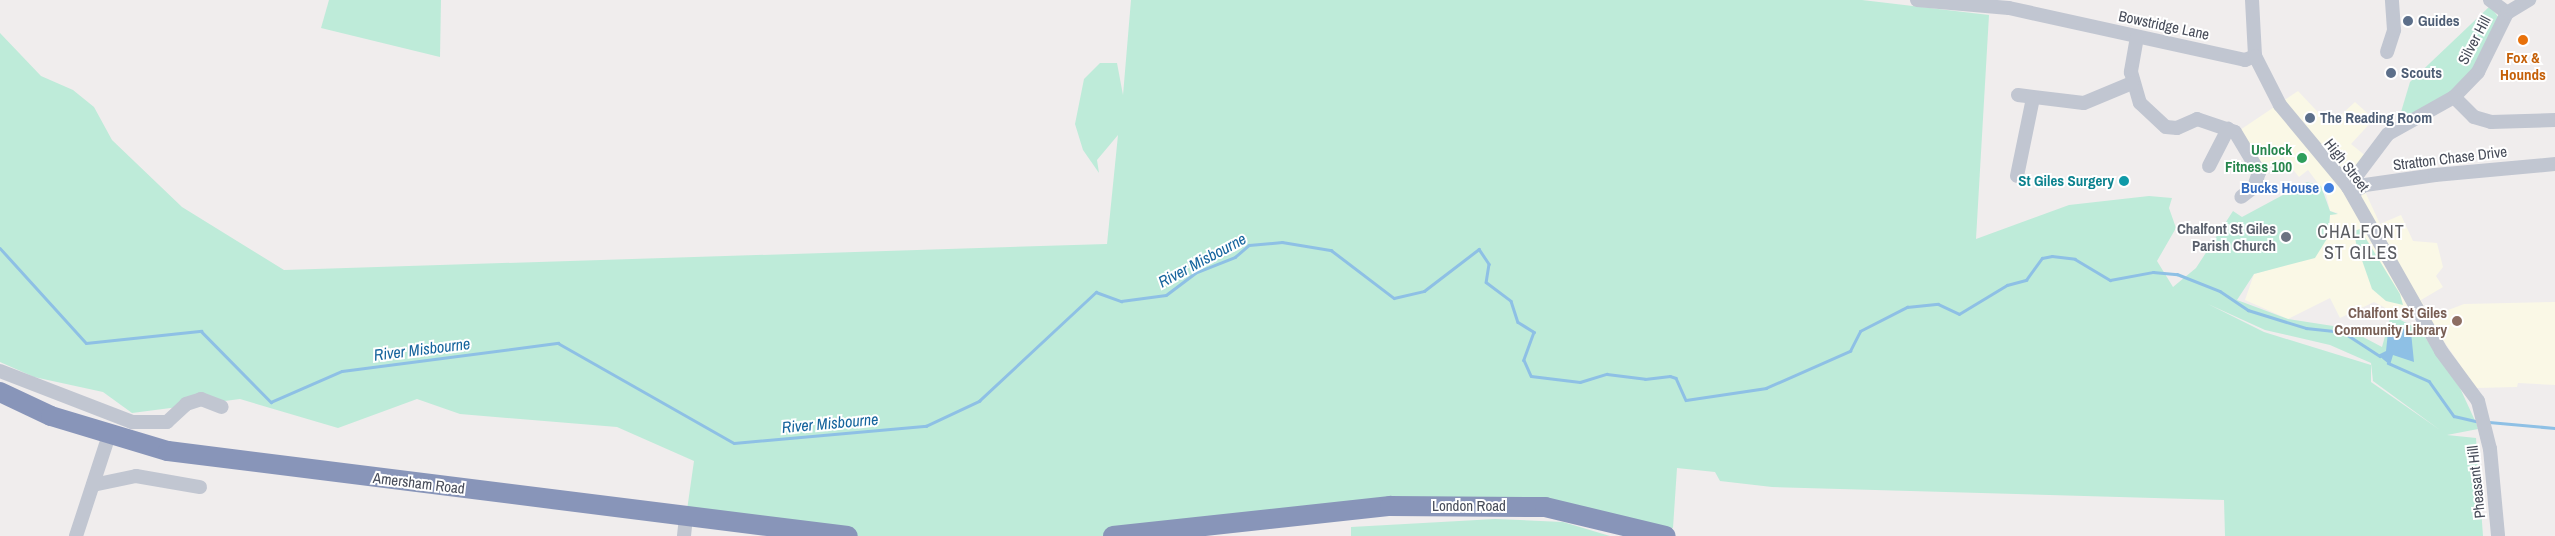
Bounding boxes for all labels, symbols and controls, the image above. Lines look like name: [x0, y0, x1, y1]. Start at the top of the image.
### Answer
street label: Bowstridge Lane: [2117, 7, 2211, 43]
place label: Guides: [2418, 12, 2460, 30]
street label: Silver Hill: [2454, 13, 2494, 67]
marker: Guides: [2402, 15, 2414, 27]
marker: Fox & Hounds: [2517, 34, 2529, 46]
place label: Fox & Hounds: [2500, 48, 2546, 83]
place label: Scouts: [2401, 64, 2442, 82]
marker: Scouts: [2385, 67, 2397, 79]
place label: The Reading Room: [2320, 109, 2432, 127]
marker: The Reading Room: [2304, 112, 2316, 124]
street label: High Street: [2321, 135, 2373, 195]
place label: Unlock Fitness 100: [2225, 140, 2292, 175]
street label: Stratton Chase Drive: [2392, 142, 2508, 174]
marker: Unlock Fitness 100: [2296, 152, 2308, 164]
place label: St Giles Surgery: [2018, 172, 2114, 190]
marker: St Giles Surgery: [2118, 175, 2130, 187]
place label: Bucks House: [2241, 179, 2319, 197]
marker: Bucks House: [2323, 182, 2335, 194]
place label: Chalfont St Giles Parish Church: [2177, 219, 2276, 254]
district label: CHALFONT ST GILES: [2316, 222, 2406, 264]
water label: River Misbourne: [1155, 229, 1249, 291]
marker: Chalfont St Giles Parish Church: [2280, 231, 2292, 243]
place label: Chalfont St Giles Community Library: [2334, 303, 2447, 338]
marker: Chalfont St Giles Community Library: [2451, 315, 2463, 327]
water label: River Misbourne: [373, 334, 471, 364]
water label: River Misbourne: [781, 409, 879, 437]
street label: Pheasant Hill: [2463, 445, 2489, 519]
street label: Amersham Road: [372, 468, 466, 498]
street label: London Road: [1432, 497, 1506, 515]

